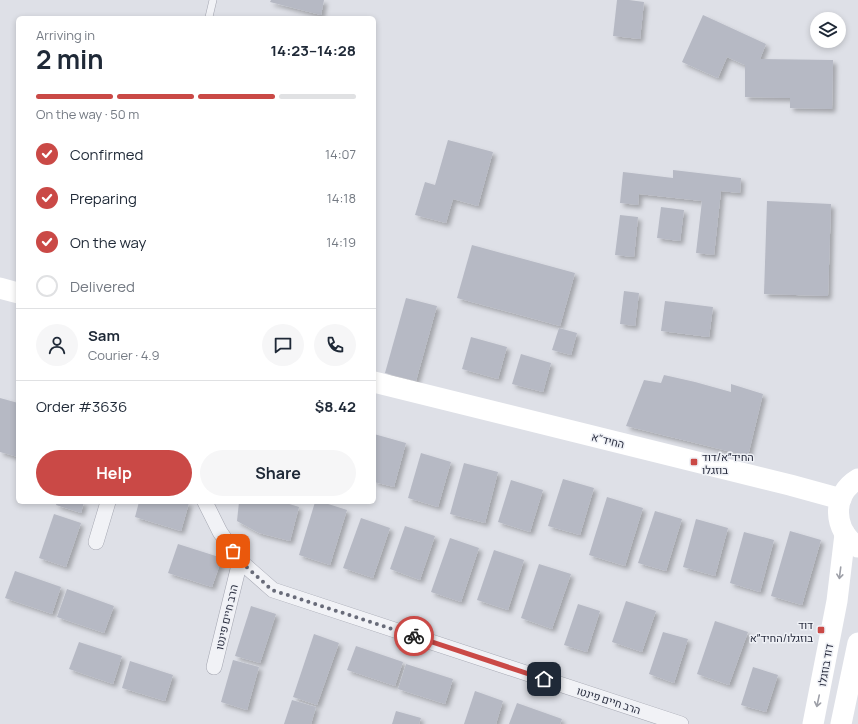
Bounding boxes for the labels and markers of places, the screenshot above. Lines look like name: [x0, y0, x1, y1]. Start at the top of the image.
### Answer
place label: החיד״א/דוד בוזגלו: [702, 449, 754, 477]
marker: החיד״א/דוד בוזגלו: [689, 457, 699, 467]
pin: [216, 534, 250, 568]
place label: דוד בוזגלו/החיד״א: [750, 617, 813, 645]
marker: דוד בוזגלו/החיד״א: [816, 625, 826, 635]
pin: [527, 662, 561, 696]

